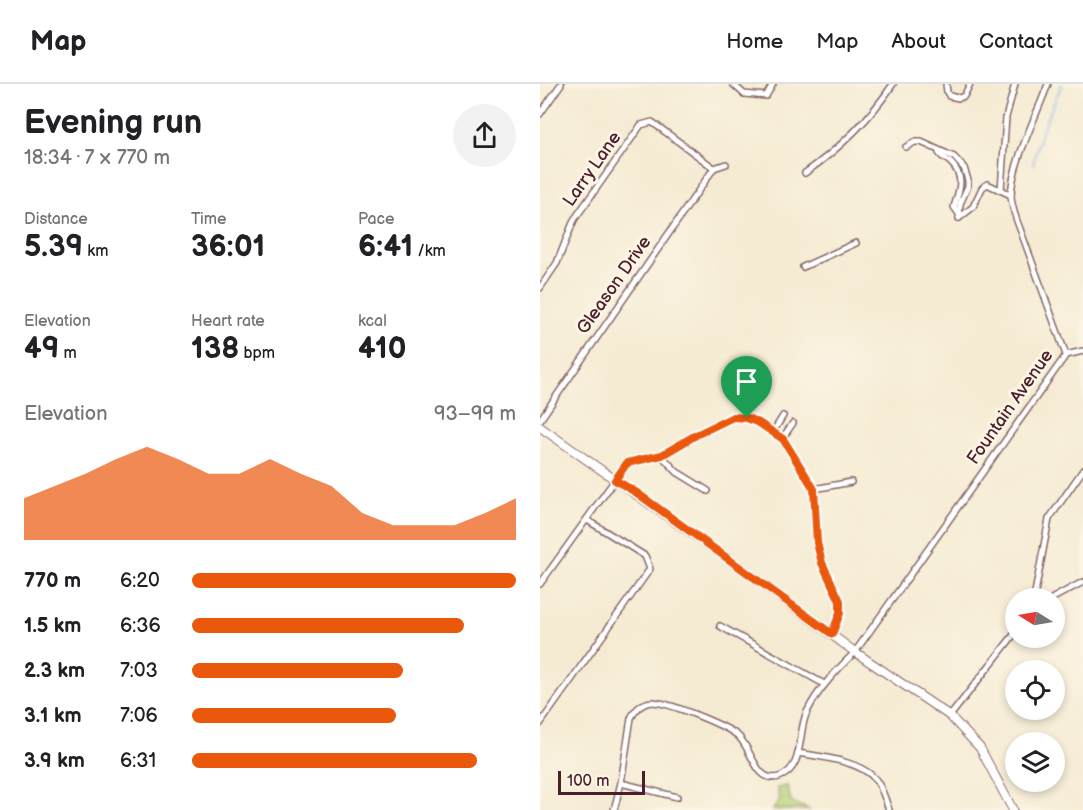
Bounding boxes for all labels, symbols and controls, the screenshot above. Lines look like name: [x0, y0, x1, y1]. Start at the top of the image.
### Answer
text: Map: [30, 25, 86, 58]
text: Home: [726, 29, 783, 54]
text: Map: [816, 29, 858, 54]
text: About: [891, 29, 946, 54]
text: Contact: [979, 29, 1053, 54]
text: Evening run: [24, 103, 202, 143]
button: share: [453, 104, 516, 167]
street label: Larry Lane: [559, 127, 626, 210]
text: 18:34 · 7 × 770 m: [24, 146, 170, 170]
text: Distance: [24, 210, 88, 229]
text: Time: [191, 210, 226, 229]
text: Pace: [358, 210, 394, 229]
text: 5.39: [24, 229, 83, 265]
text: 36:01: [191, 229, 265, 265]
text: 6:41: [358, 229, 413, 265]
street label: Gleason Drive: [572, 232, 656, 338]
text: km: [83, 242, 108, 261]
text: /km: [413, 242, 446, 261]
text: Elevation: [24, 312, 91, 331]
text: Heart rate: [191, 312, 265, 331]
text: kcal: [358, 312, 387, 331]
text: 49: [24, 331, 59, 367]
text: 138: [191, 331, 239, 367]
text: 410: [358, 331, 406, 367]
text: m: [59, 344, 77, 363]
text: bpm: [239, 344, 275, 363]
street label: Fountain Avenue: [963, 345, 1058, 468]
pin: [721, 356, 772, 418]
icon: arrive: [730, 365, 763, 398]
text: Elevation: [24, 402, 107, 426]
text: 93–99 m: [434, 402, 516, 426]
text: 770 m: [24, 569, 81, 593]
text: 6:20: [120, 569, 160, 593]
north arrow: [1005, 588, 1065, 648]
map controls: [1005, 588, 1065, 792]
text: 1.5 km: [24, 614, 81, 638]
text: 6:36: [120, 614, 161, 638]
text: 2.3 km: [24, 659, 85, 683]
text: 7:03: [120, 659, 158, 683]
button: locate: [1005, 660, 1065, 720]
text: 3.1 km: [24, 704, 81, 728]
text: 7:06: [120, 704, 158, 728]
button: layers: [1005, 732, 1065, 792]
text: 3.9 km: [24, 749, 85, 773]
text: 6:31: [120, 749, 156, 773]
scale bar: [558, 768, 645, 796]
text: 100 m: [567, 772, 610, 791]

